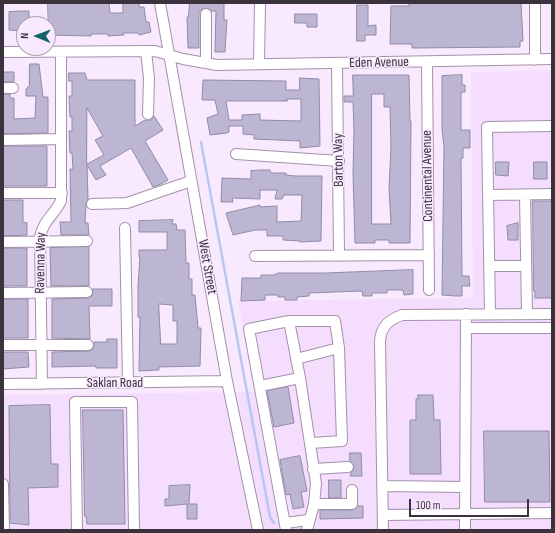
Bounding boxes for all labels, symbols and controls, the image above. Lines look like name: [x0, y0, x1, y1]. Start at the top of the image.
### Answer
north arrow: [16, 16, 56, 56]
text: N: [18, 33, 31, 39]
street label: Eden Avenue: [349, 54, 409, 72]
street label: Continental Avenue: [419, 130, 437, 222]
street label: Barton Way: [330, 133, 348, 187]
street label: Ravenna Way: [32, 232, 50, 294]
street label: West Street: [194, 238, 220, 296]
street label: Saklan Road: [87, 375, 143, 391]
scale bar: [411, 491, 531, 517]
text: 100 m: [416, 498, 441, 513]

